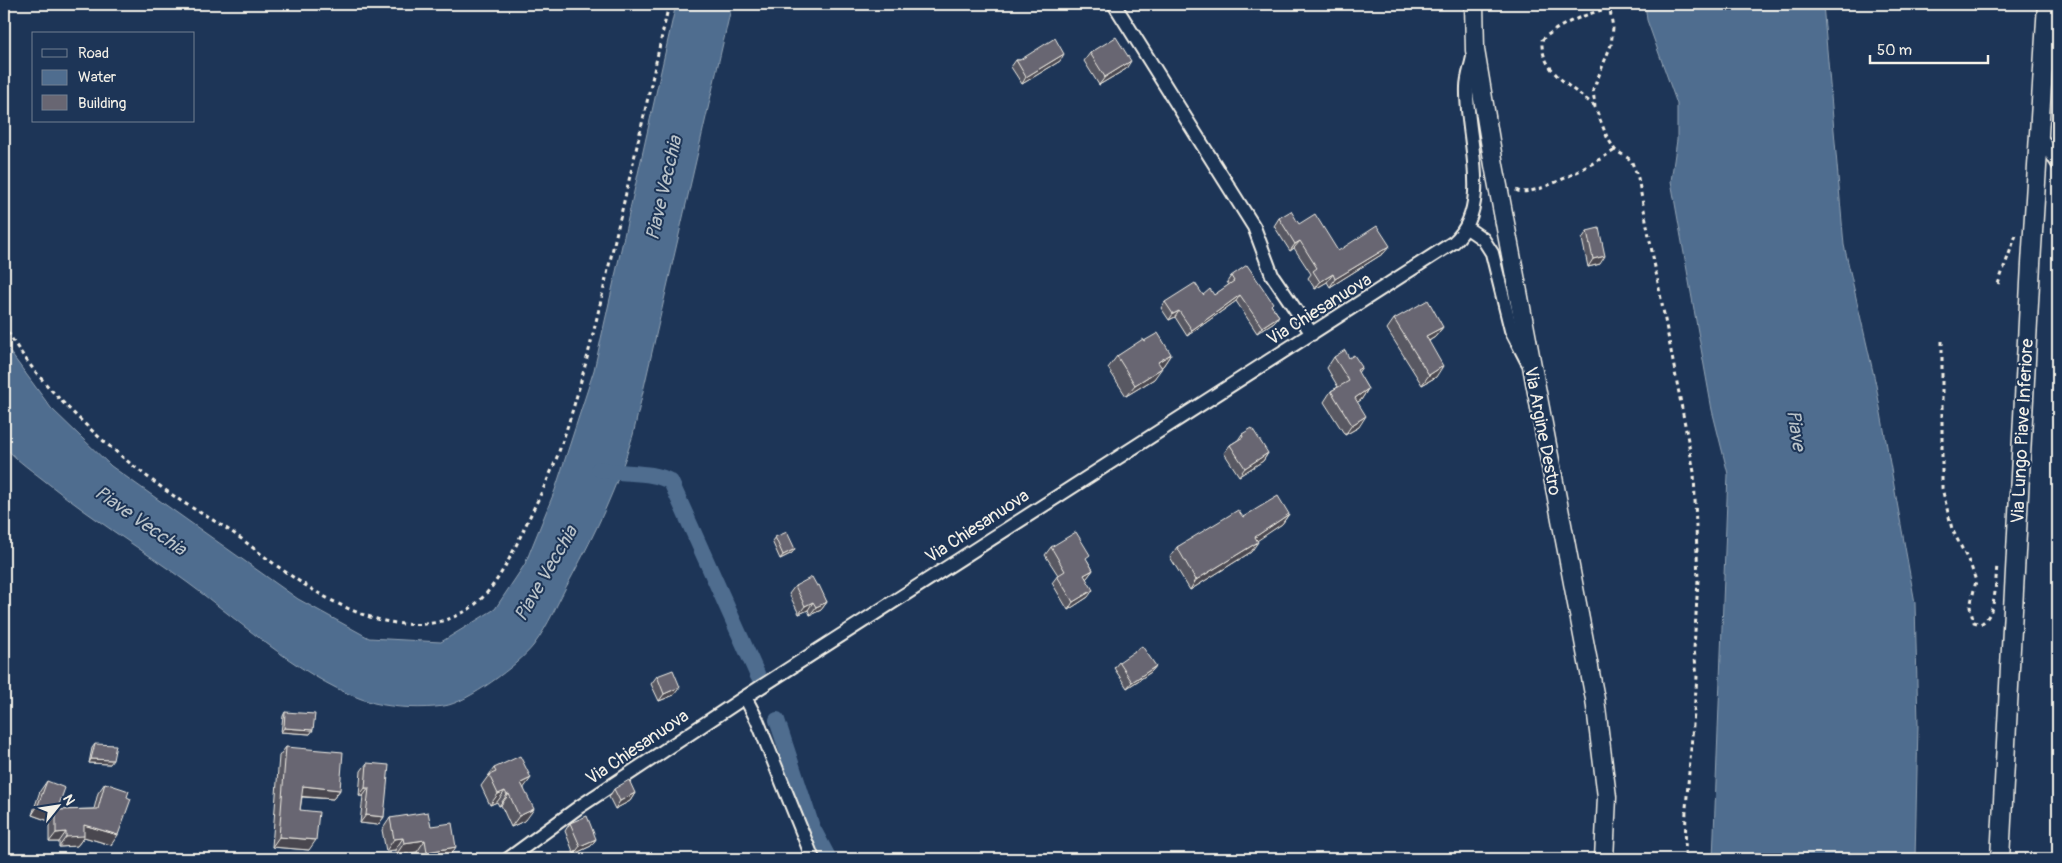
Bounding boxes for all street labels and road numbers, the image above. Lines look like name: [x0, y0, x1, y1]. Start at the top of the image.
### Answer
street label: Via Chiesanuova: [1263, 268, 1376, 351]
street label: Via Lungo Piave Inferiore: [2006, 338, 2039, 524]
street label: Via Argine Destro: [1519, 365, 1566, 498]
street label: Via Chiesanuova: [921, 484, 1034, 569]
street label: Via Chiesanuova: [581, 705, 693, 790]

